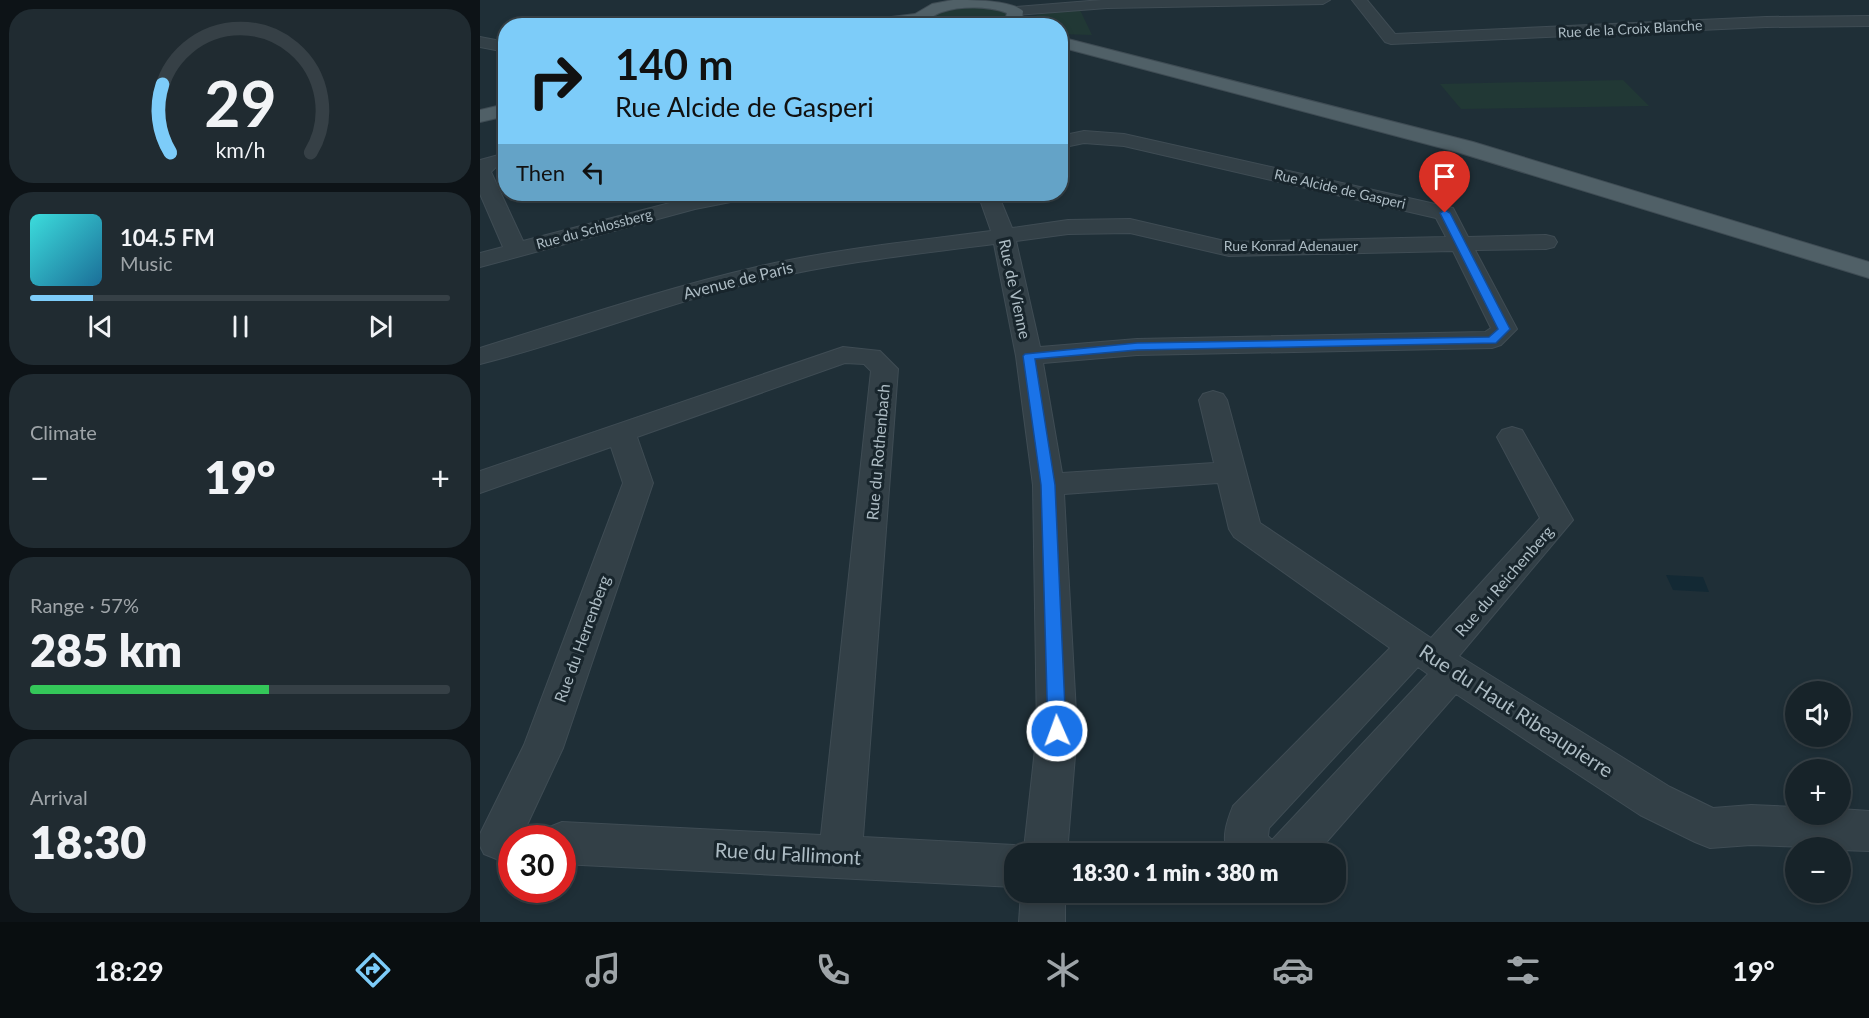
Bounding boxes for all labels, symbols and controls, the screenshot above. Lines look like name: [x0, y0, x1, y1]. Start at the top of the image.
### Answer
street label: Rue de la Croix Blanche: [1557, 16, 1703, 41]
text: 140 m: [615, 39, 733, 89]
icon: right: [516, 42, 594, 120]
text: 29: [204, 65, 276, 140]
text: Rue Alcide de Gasperi: [615, 90, 874, 123]
text: km/h: [215, 137, 265, 163]
pin: [1419, 151, 1470, 213]
icon: left: [577, 156, 610, 189]
text: Then: [516, 159, 565, 186]
icon: arrive: [1428, 160, 1461, 193]
street label: Rue Alcide de Gasperi: [1273, 165, 1407, 212]
street label: Rue du Schlossberg: [534, 205, 654, 252]
text: 104.5 FM: [120, 224, 215, 251]
street label: Rue de Vienne: [996, 237, 1035, 341]
street label: Rue Konrad Adenauer: [1224, 237, 1358, 254]
text: Music: [120, 251, 173, 275]
street label: Avenue de Paris: [681, 257, 795, 302]
icon: previous: [84, 310, 117, 343]
icon: pause: [224, 310, 257, 343]
icon: next: [364, 310, 397, 343]
street label: Rue du Rothenbach: [862, 383, 893, 521]
text: Climate: [30, 420, 97, 444]
text: 19°: [205, 450, 275, 504]
text: −: [30, 457, 49, 497]
text: +: [431, 457, 450, 497]
street label: Rue du Reichenberg: [1450, 522, 1557, 640]
street label: Rue du Herrenberg: [550, 573, 613, 705]
text: Range · 57%: [30, 593, 139, 617]
text: 285 km: [30, 623, 182, 677]
street label: Rue du Haut Ribeaupierre: [1415, 639, 1618, 782]
map controls: [1785, 681, 1851, 903]
button: sound: [1785, 681, 1851, 747]
position arrow: [1025, 699, 1089, 763]
button: +: [1785, 759, 1851, 825]
text: Arrival: [30, 785, 88, 809]
text: 18:30: [30, 815, 146, 869]
speed limit sign: 30: [498, 825, 576, 903]
street label: Rue du Fallimont: [714, 837, 862, 869]
button: −: [1785, 837, 1851, 903]
text: 18:30 · 1 min · 380 m: [1072, 859, 1278, 886]
icon: directions: [352, 949, 394, 991]
icon: music: [582, 949, 624, 991]
icon: phone: [812, 949, 854, 991]
icon: climate: [1042, 949, 1084, 991]
icon: car: [1272, 949, 1314, 991]
icon: filters: [1502, 949, 1544, 991]
text: 18:29: [94, 954, 164, 987]
text: 19°: [1732, 954, 1775, 987]

